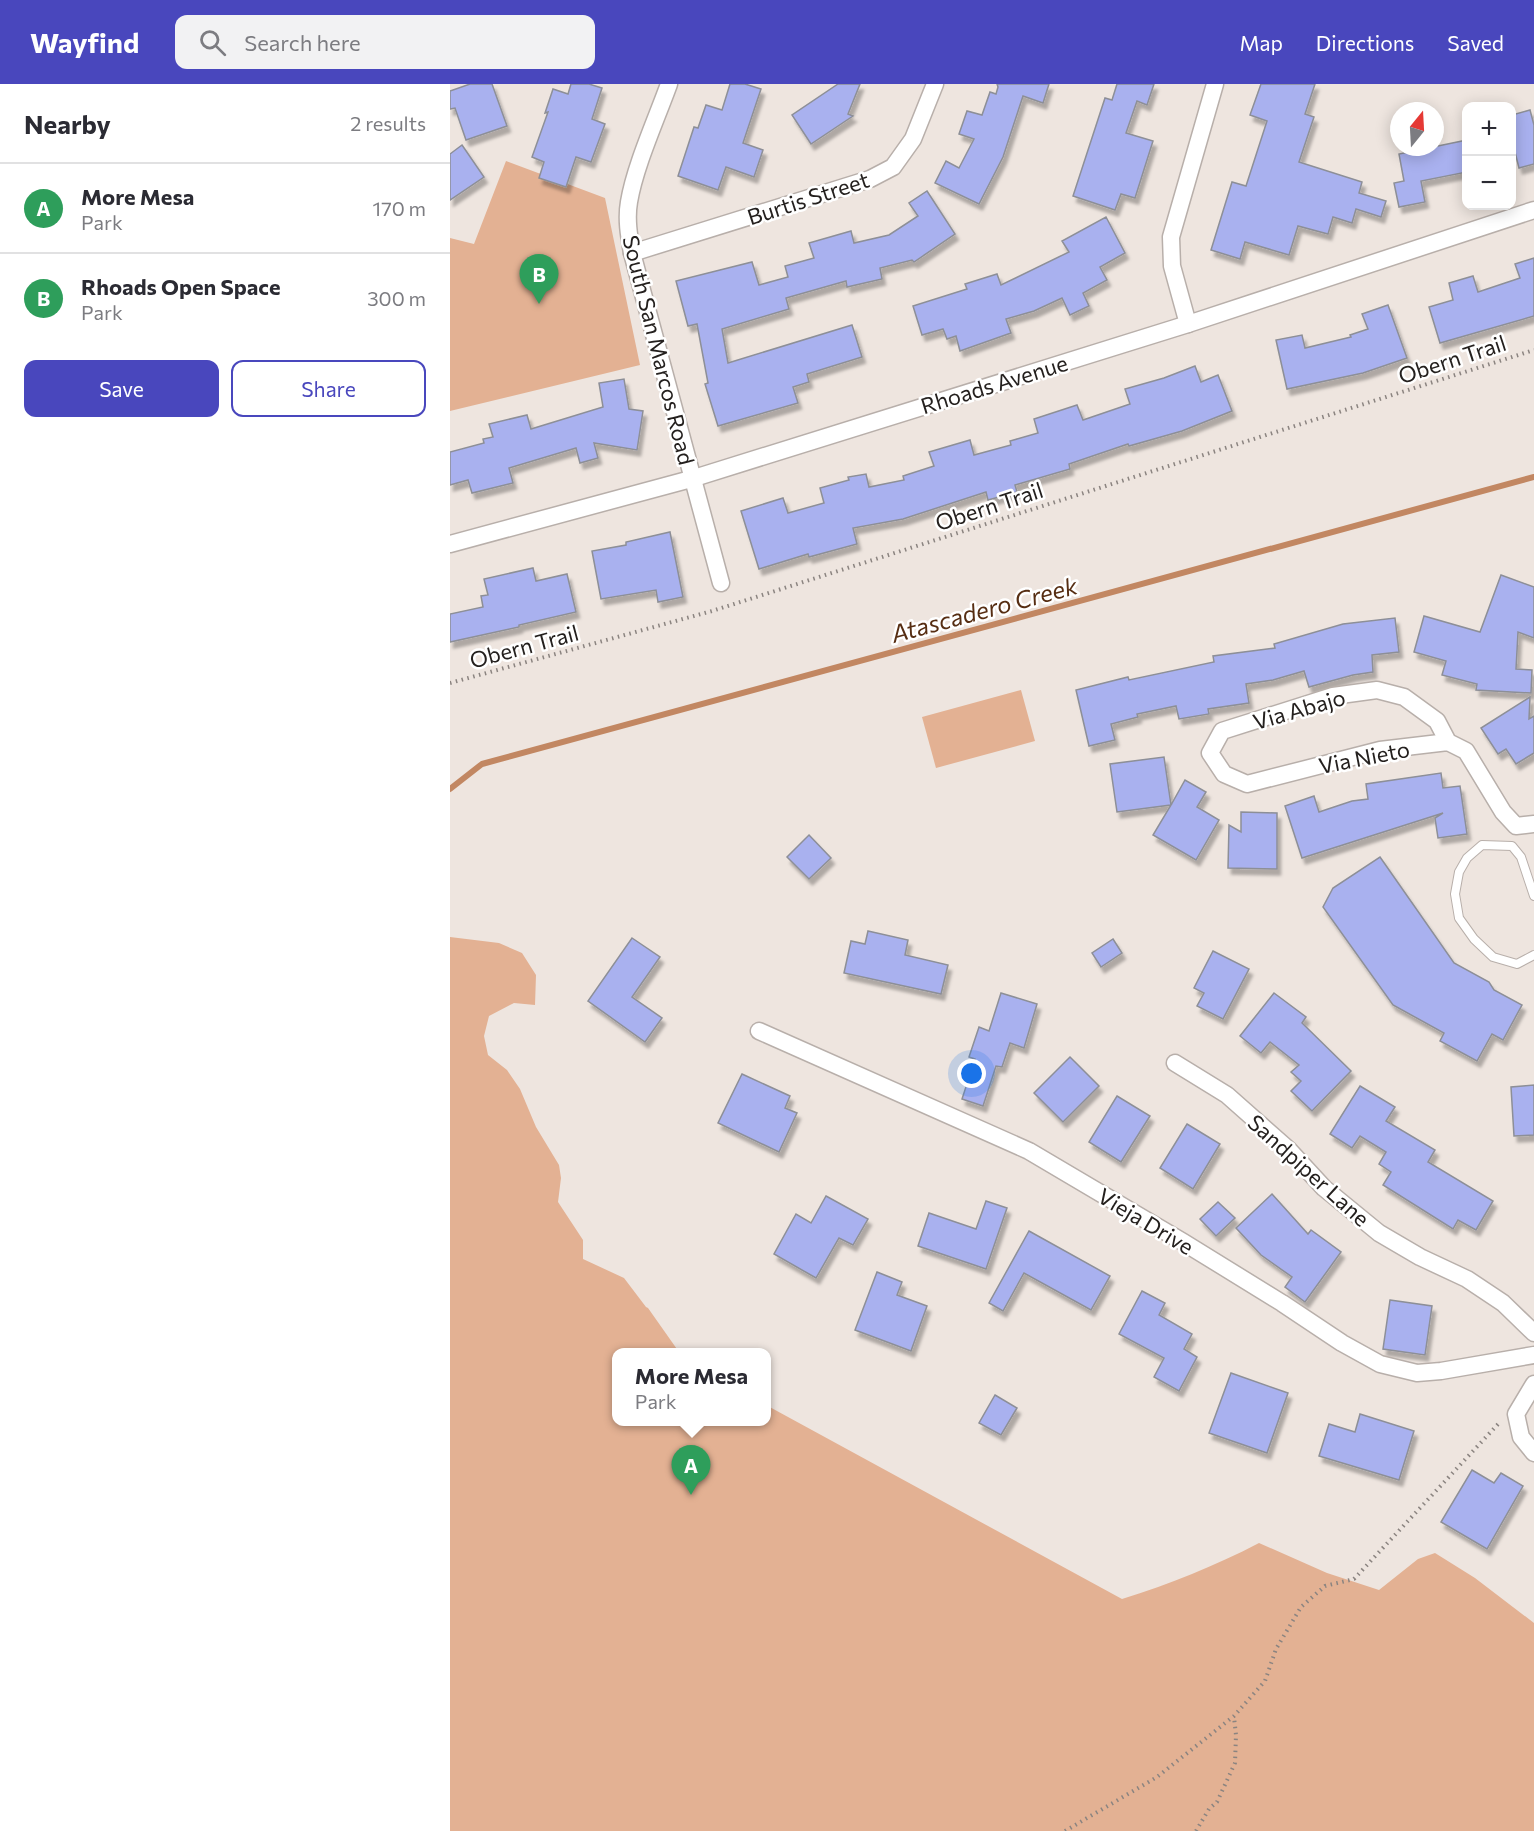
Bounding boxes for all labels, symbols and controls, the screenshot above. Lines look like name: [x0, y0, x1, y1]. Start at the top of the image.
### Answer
search box: [175, 15, 595, 69]
text: Wayfind: [30, 25, 139, 59]
icon: search: [196, 26, 229, 59]
text: Search here: [244, 29, 361, 56]
text: Map: [1240, 30, 1283, 55]
text: Directions: [1316, 30, 1414, 55]
text: Saved: [1447, 30, 1504, 55]
north arrow: [1390, 102, 1444, 156]
map controls: [1462, 102, 1516, 210]
button: +: [1462, 102, 1516, 156]
text: Nearby: [24, 108, 111, 139]
text: 2 results: [350, 111, 426, 135]
button: −: [1462, 156, 1516, 210]
street label: Burtis Street: [744, 166, 872, 230]
text: More Mesa: [81, 183, 194, 210]
text: A: [36, 196, 51, 220]
text: 170 m: [373, 196, 426, 220]
text: Park: [81, 210, 123, 234]
street label: South San Marcos Road: [617, 232, 701, 468]
pin: B: [520, 254, 559, 304]
text: Rhoads Open Space: [81, 273, 281, 300]
text: B: [37, 286, 50, 310]
text: 300 m: [367, 286, 426, 310]
text: Park: [81, 300, 123, 324]
street label: Obern Trail: [1395, 329, 1509, 389]
street label: Rhoads Avenue: [917, 349, 1071, 419]
button: Save: [24, 360, 219, 417]
button: Share: [231, 360, 426, 417]
street label: Obern Trail: [932, 476, 1046, 536]
water label: Atascadero Creek: [887, 570, 1081, 648]
street label: Obern Trail: [467, 618, 581, 674]
street label: Via Abajo: [1250, 683, 1348, 735]
street label: Via Nieto: [1316, 735, 1412, 779]
your location: [957, 1059, 986, 1088]
street label: Sandpiper Lane: [1243, 1108, 1375, 1232]
street label: Vieja Drive: [1093, 1182, 1199, 1260]
popup: [612, 1348, 771, 1426]
text: More Mesa: [635, 1362, 748, 1389]
text: Park: [635, 1389, 677, 1413]
pin: A: [672, 1446, 710, 1495]

